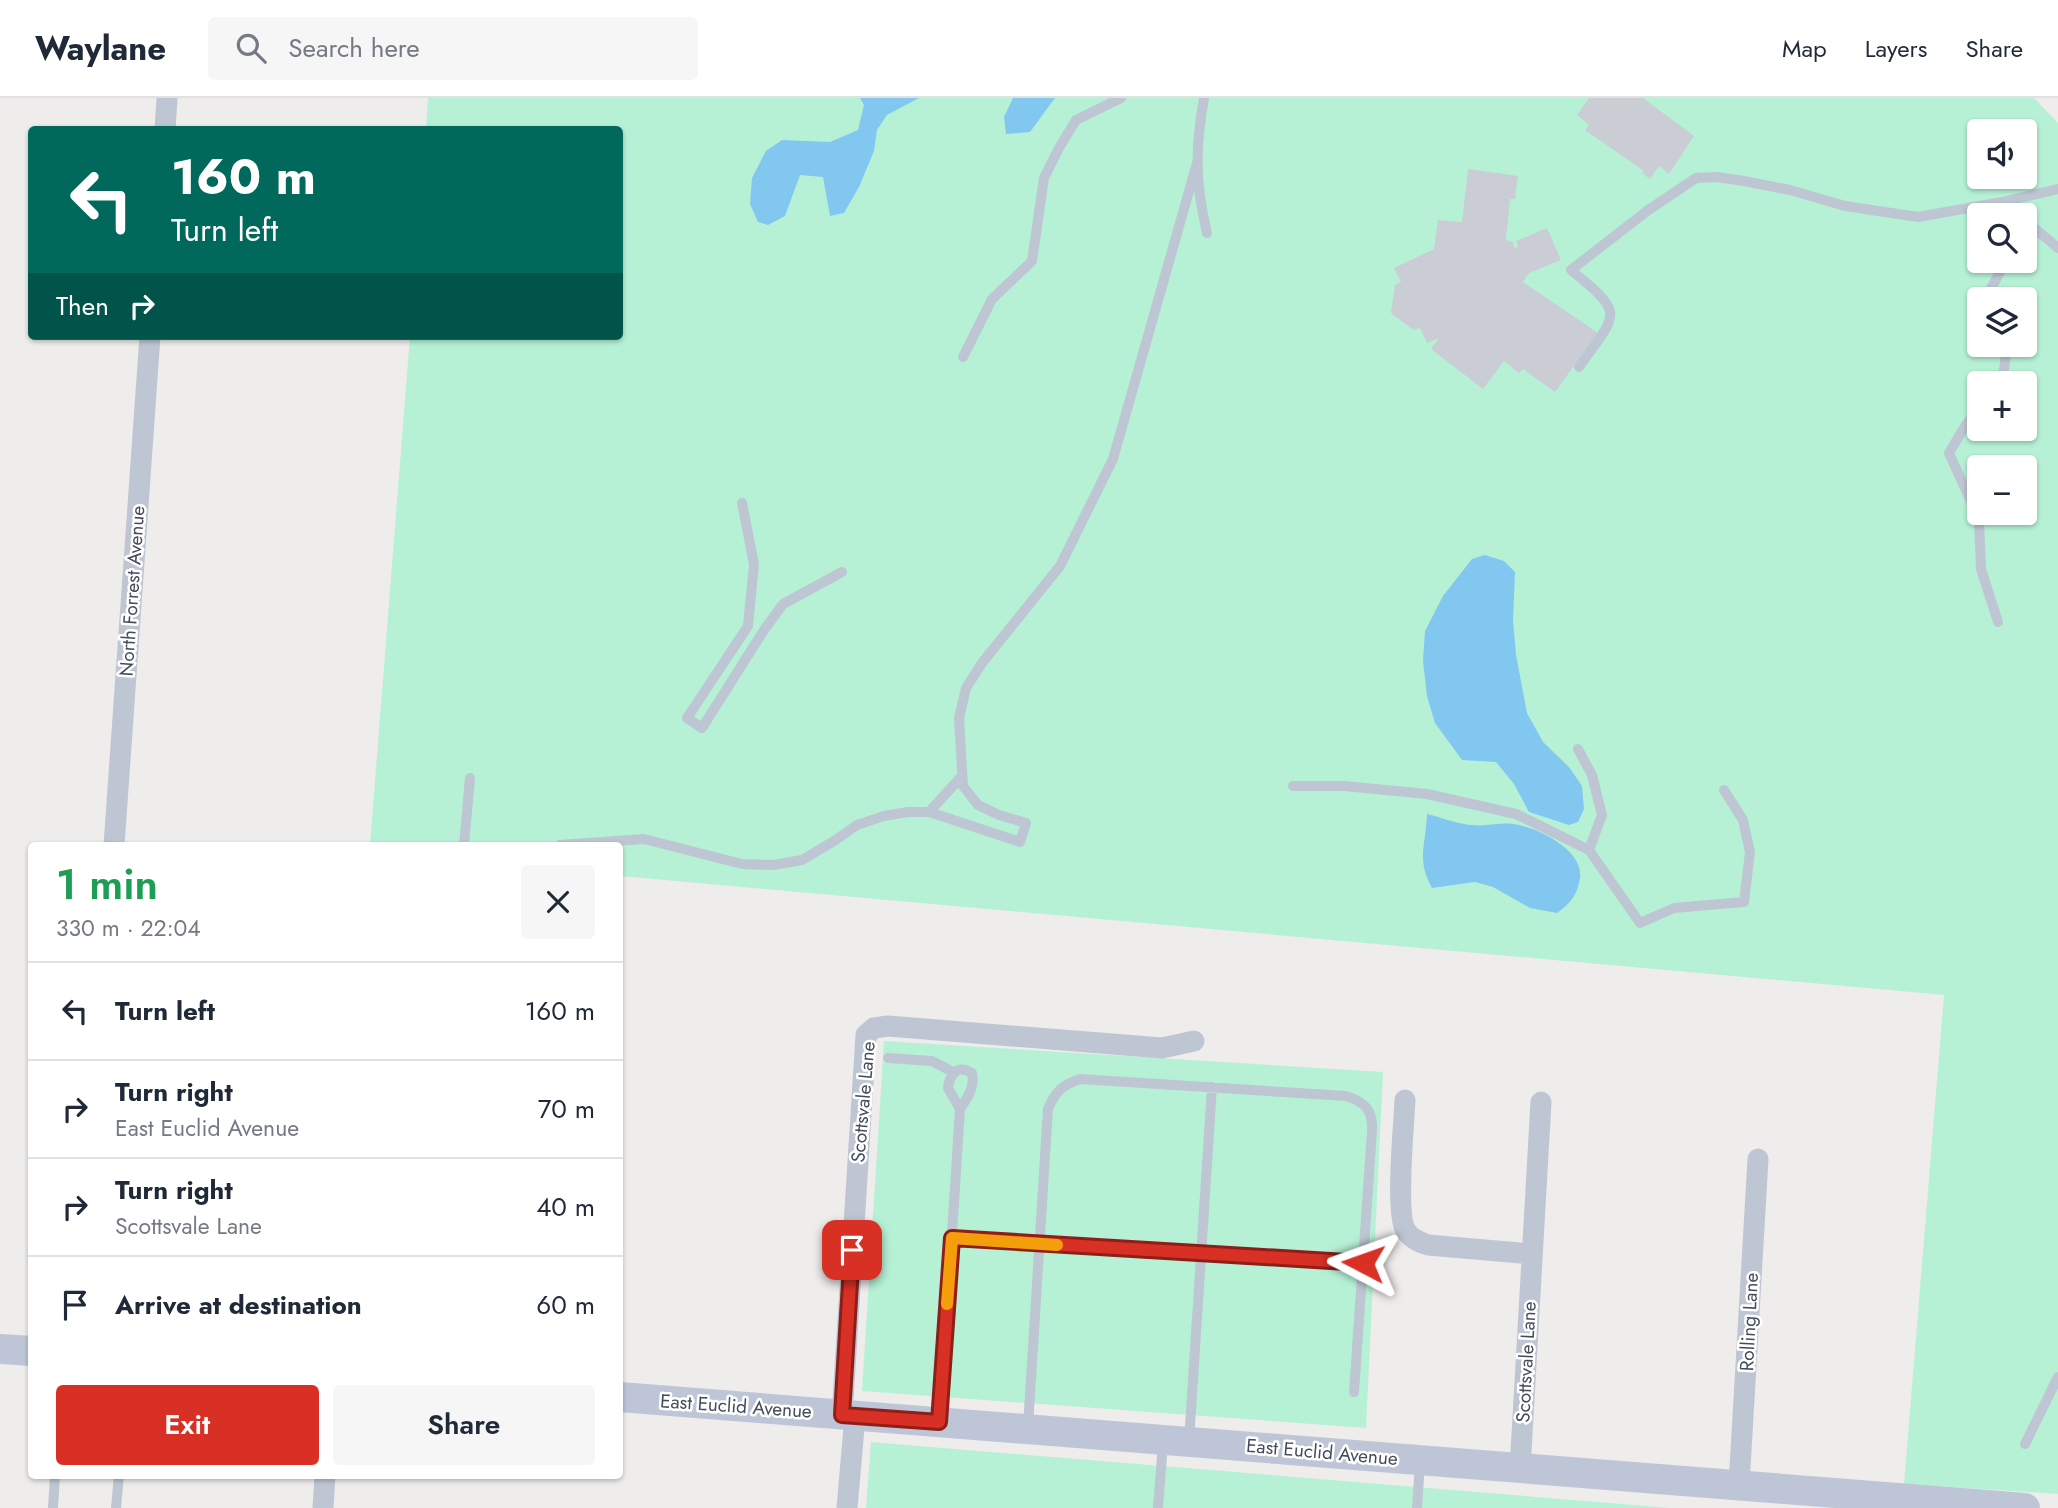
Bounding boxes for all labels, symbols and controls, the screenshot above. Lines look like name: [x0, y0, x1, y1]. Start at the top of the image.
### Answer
search box: [208, 17, 698, 80]
text: Waylane: [35, 25, 166, 72]
icon: search: [232, 29, 270, 67]
text: Search here: [288, 29, 420, 67]
text: Map: [1782, 31, 1827, 66]
text: Layers: [1865, 31, 1927, 66]
text: Share: [1965, 31, 2023, 66]
map controls: [1967, 119, 2037, 525]
button: sound: [1967, 119, 2037, 189]
text: 160 m: [171, 142, 316, 212]
icon: left: [56, 154, 147, 245]
button: search: [1967, 203, 2037, 273]
text: Turn left: [171, 207, 278, 253]
text: Then: [56, 287, 109, 325]
icon: right: [123, 287, 161, 325]
button: layers: [1967, 287, 2037, 357]
button: +: [1967, 371, 2037, 441]
button: −: [1967, 455, 2037, 525]
street label: North Forrest Avenue: [113, 505, 151, 677]
text: 1 min: [56, 854, 158, 915]
button: close: [521, 865, 595, 939]
text: 330 m · 22:04: [56, 911, 201, 945]
icon: left: [56, 992, 94, 1030]
text: Turn left: [115, 992, 215, 1030]
text: 160 m: [525, 992, 595, 1030]
street label: Scottsvale Lane: [844, 1040, 882, 1164]
text: Turn right: [115, 1073, 233, 1111]
icon: right: [56, 1090, 94, 1128]
text: 70 m: [538, 1090, 595, 1128]
text: East Euclid Avenue: [115, 1111, 299, 1145]
text: Turn right: [115, 1171, 233, 1209]
icon: right: [56, 1188, 94, 1226]
text: 40 m: [536, 1188, 595, 1226]
text: Scottsvale Lane: [115, 1209, 262, 1243]
pin: [822, 1220, 882, 1280]
position arrow: [1326, 1226, 1400, 1300]
icon: arrive: [833, 1231, 871, 1269]
street label: Rolling Lane: [1733, 1272, 1765, 1372]
icon: arrive: [56, 1286, 94, 1324]
text: Arrive at destination: [115, 1286, 362, 1324]
text: 60 m: [536, 1286, 595, 1324]
street label: Scottsvale Lane: [1509, 1300, 1543, 1423]
button: Exit: [56, 1385, 319, 1465]
button: Share: [333, 1385, 595, 1465]
street label: East Euclid Avenue: [659, 1387, 813, 1425]
street label: East Euclid Avenue: [1245, 1432, 1399, 1472]

